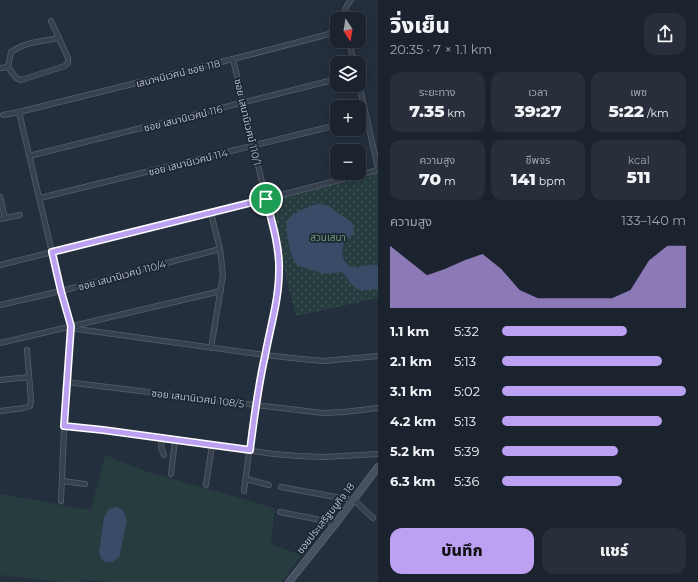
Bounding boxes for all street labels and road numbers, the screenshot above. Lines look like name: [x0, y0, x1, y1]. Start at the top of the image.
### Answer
street label: เสนาฯนิเวศน์ ซอย 118: [135, 57, 222, 90]
street label: ซอย เสนานิเวศน์ 110/1: [231, 78, 264, 167]
street label: ซอย เสนานิเวศน์ 116: [142, 102, 224, 135]
street label: ซอย เสนานิเวศน์ 114: [147, 146, 230, 179]
street label: ซอย เสนานิเวศน์ 110/4: [77, 257, 168, 293]
street label: ซอย เสนานิเวศน์ 108/5: [151, 386, 245, 411]
street label: ซอยประเสริฐมนูกิจ 18: [294, 480, 357, 556]

